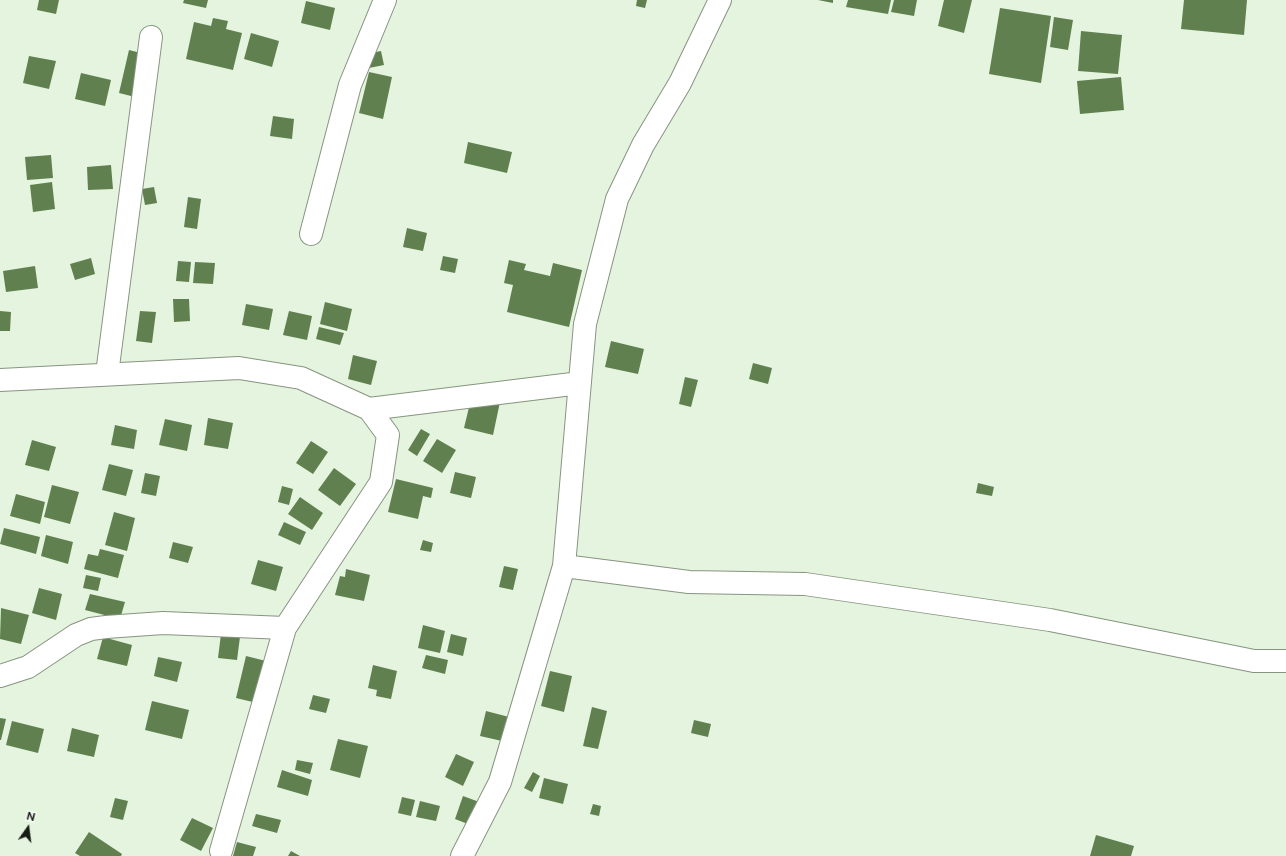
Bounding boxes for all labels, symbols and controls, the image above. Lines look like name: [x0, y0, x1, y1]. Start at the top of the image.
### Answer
north arrow: [8, 808, 48, 848]
text: N: [25, 809, 37, 823]

